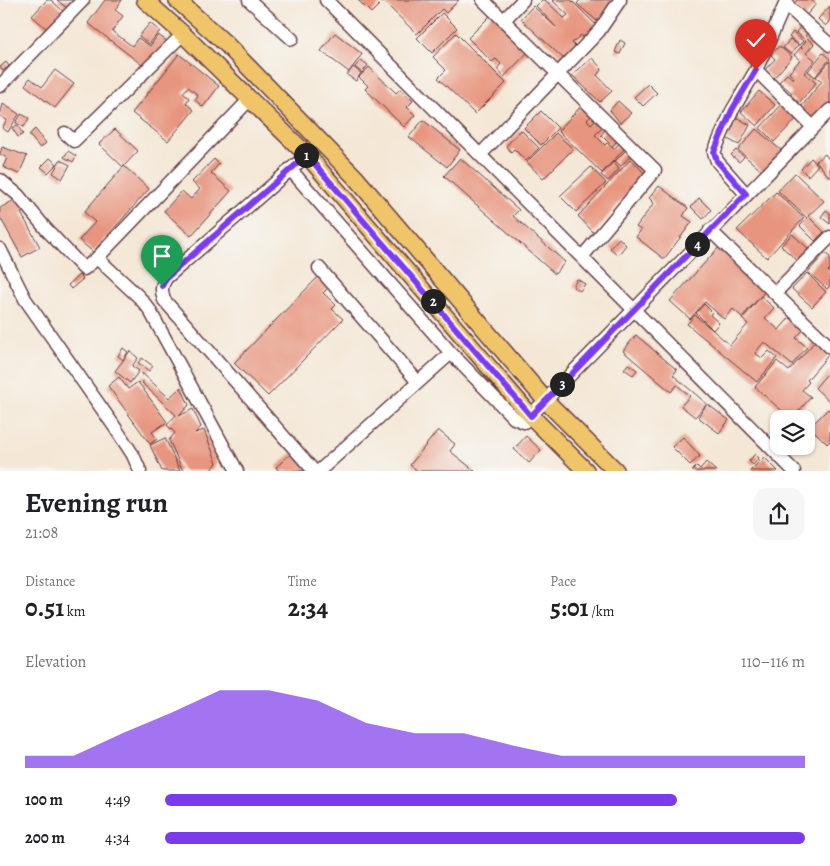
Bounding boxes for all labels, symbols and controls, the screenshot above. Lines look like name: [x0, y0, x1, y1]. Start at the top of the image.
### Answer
pin: [735, 19, 777, 70]
icon: check: [742, 26, 770, 54]
pin: 1: [294, 142, 318, 168]
text: 1: [304, 146, 309, 165]
pin: 4: [684, 232, 710, 256]
pin: [141, 235, 183, 286]
text: 4: [694, 235, 701, 254]
icon: arrive: [148, 242, 176, 270]
pin: 2: [420, 288, 446, 314]
text: 2: [430, 292, 437, 311]
pin: 3: [550, 372, 574, 396]
text: 3: [559, 375, 566, 394]
map controls: [770, 410, 815, 455]
button: layers: [770, 410, 815, 455]
text: Evening run: [25, 484, 168, 522]
button: share: [753, 488, 805, 540]
text: 21:08: [25, 522, 58, 544]
text: Distance: [25, 572, 75, 591]
text: Time: [288, 572, 317, 591]
text: Pace: [550, 572, 576, 591]
text: 0.51: [25, 591, 64, 625]
text: 2:34: [288, 591, 328, 625]
text: 5:01: [550, 591, 588, 625]
text: km: [64, 602, 85, 621]
text: /km: [588, 602, 614, 621]
text: Elevation: [25, 651, 86, 673]
text: 110–116 m: [741, 651, 805, 673]
text: 100 m: [25, 789, 63, 811]
text: 4:49: [105, 789, 131, 811]
text: 200 m: [25, 827, 65, 849]
text: 4:34: [105, 827, 130, 849]

